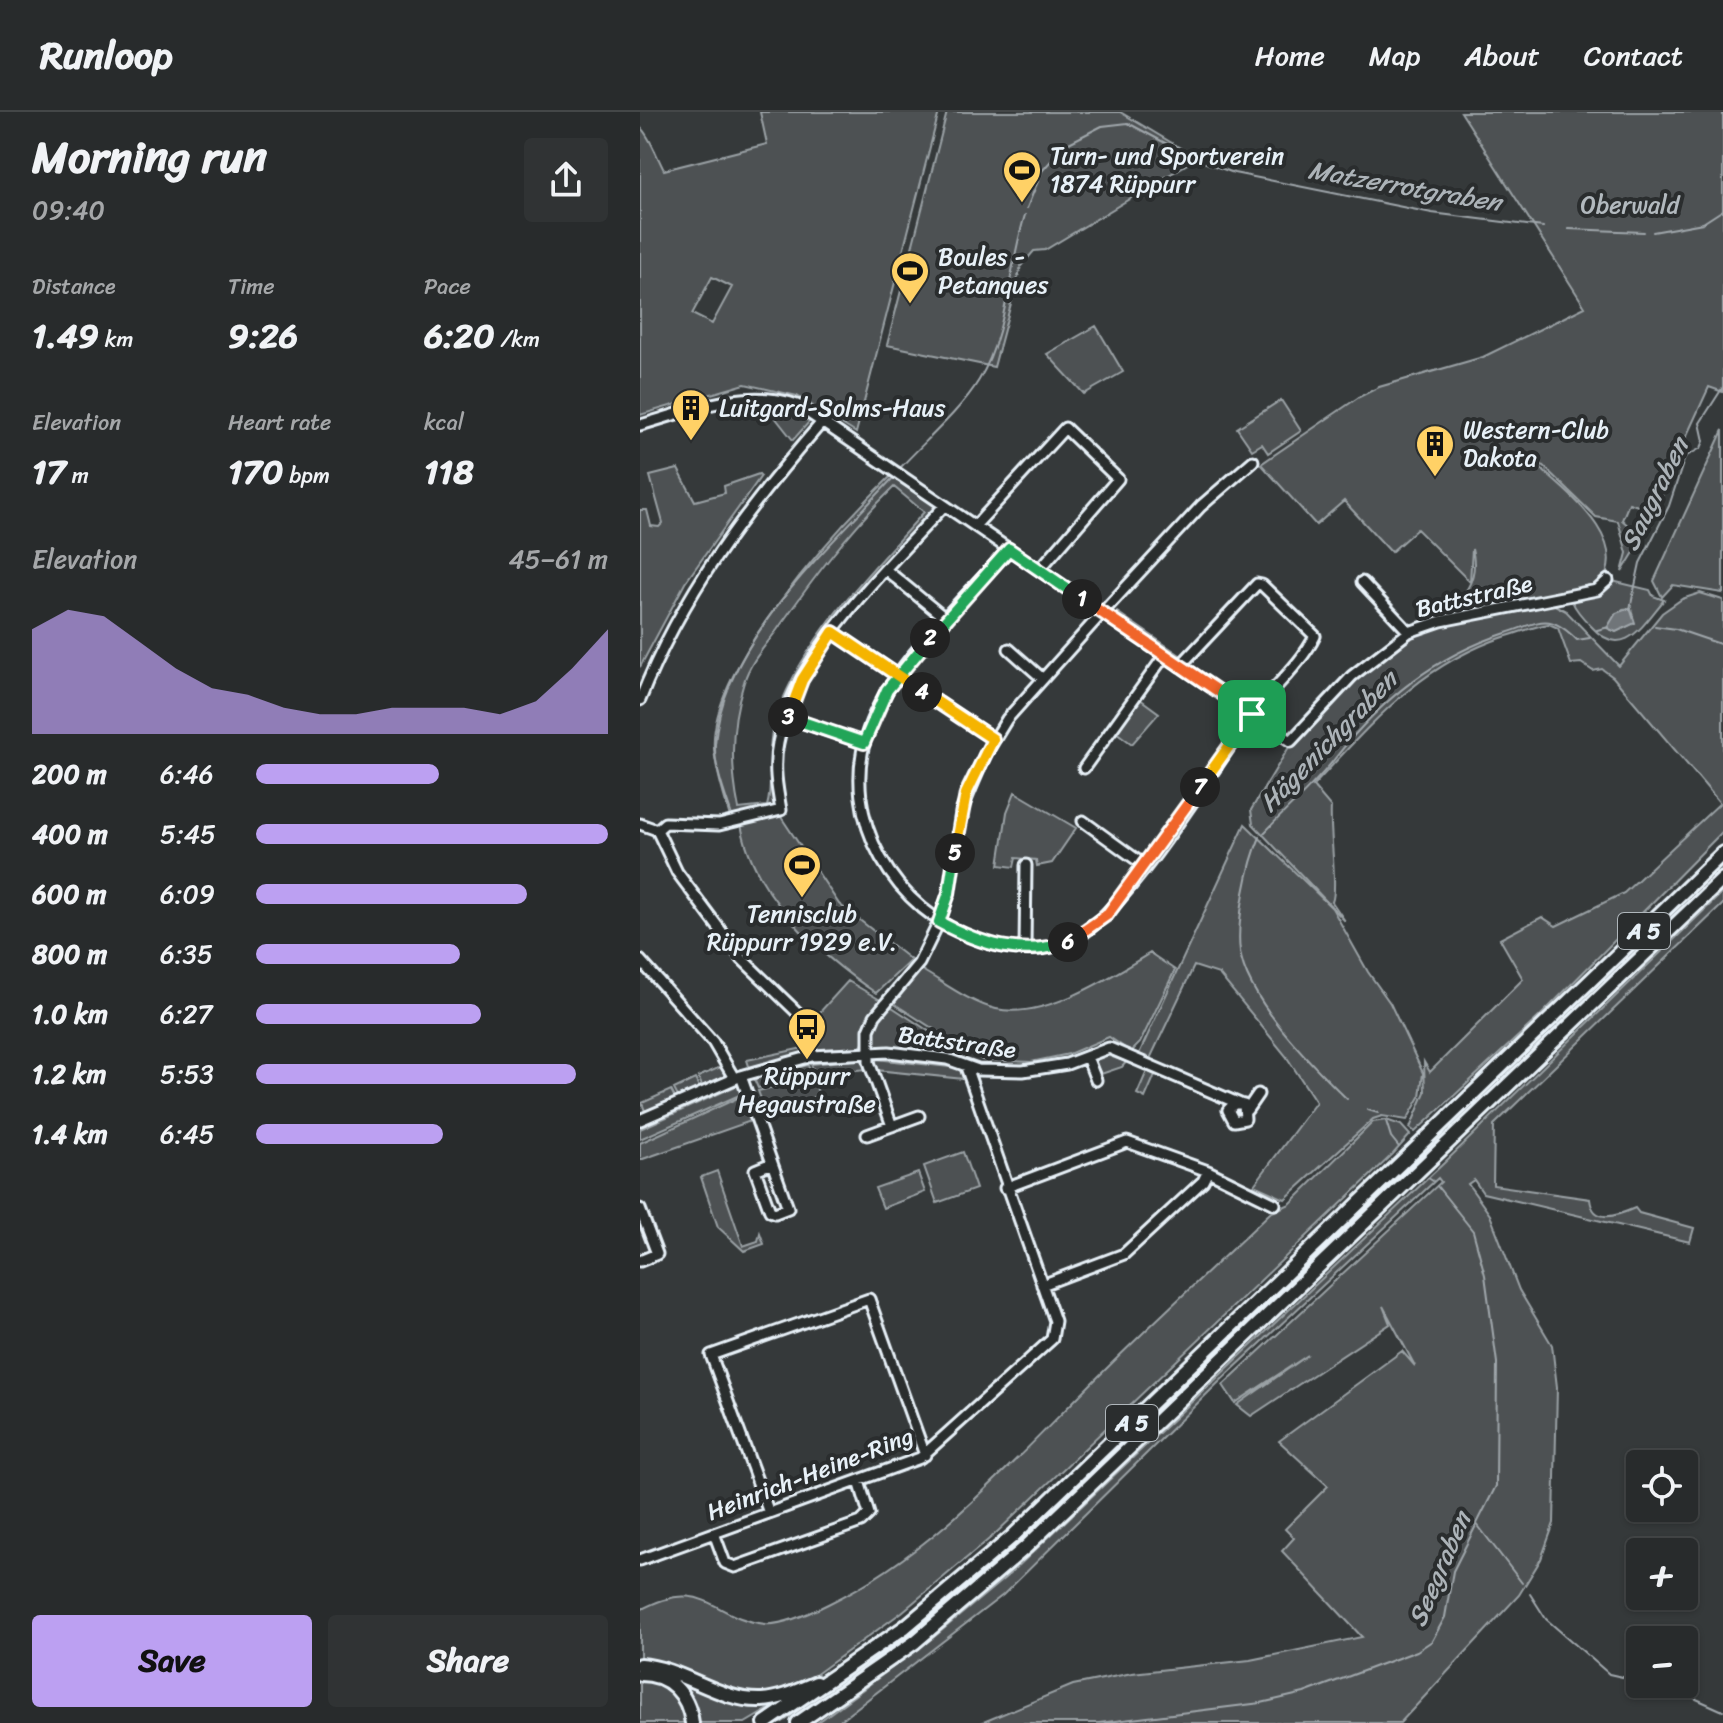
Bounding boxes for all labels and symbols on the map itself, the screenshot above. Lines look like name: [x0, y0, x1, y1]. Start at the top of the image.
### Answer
place label: Turn- und Sportverein 1874 Rüppurr: [1050, 135, 1284, 205]
water label: Matzerrotgraben: [1305, 146, 1508, 226]
sports icon: Turn- und Sportverein 1874 Rüppurr: [1001, 149, 1043, 204]
park label: Oberwald: [1580, 184, 1681, 226]
place label: Boules - Petanques: [938, 236, 1049, 306]
sports icon: Boules - Petanques: [889, 250, 931, 305]
building icon: Luitgard-Solms-Haus: [670, 387, 712, 442]
place label: Luitgard-Solms-Haus: [719, 387, 946, 429]
place label: Western-Club Dakota: [1463, 409, 1609, 479]
building icon: Western-Club Dakota: [1414, 423, 1456, 478]
water label: Saugraben: [1607, 427, 1703, 559]
street label: Battstraße: [1412, 562, 1537, 630]
pin: 1: [1062, 579, 1102, 619]
pin: 2: [910, 618, 950, 658]
water label: Hägenichgraben: [1247, 657, 1411, 823]
pin: 4: [902, 672, 942, 712]
pin: [1218, 680, 1286, 748]
pin: 3: [768, 697, 808, 737]
pin: 7: [1180, 767, 1220, 807]
pin: 5: [935, 833, 975, 873]
sports icon: Tennisclub Rüppurr 1929 e.V.: [781, 844, 823, 899]
place label: Tennisclub Rüppurr 1929 e.V.: [707, 893, 897, 963]
road number: A 5: [1618, 913, 1670, 949]
pin: 6: [1048, 922, 1088, 962]
bus stop icon: Rüppurr Hegaustraße: [786, 1006, 828, 1061]
street label: Battstraße: [895, 1013, 1019, 1071]
place label: Rüppurr Hegaustraße: [738, 1055, 876, 1125]
road number: A 5: [1106, 1405, 1158, 1441]
street label: Heinrich-Heine-Ring: [700, 1415, 920, 1533]
water label: Seegraben: [1394, 1502, 1485, 1634]

